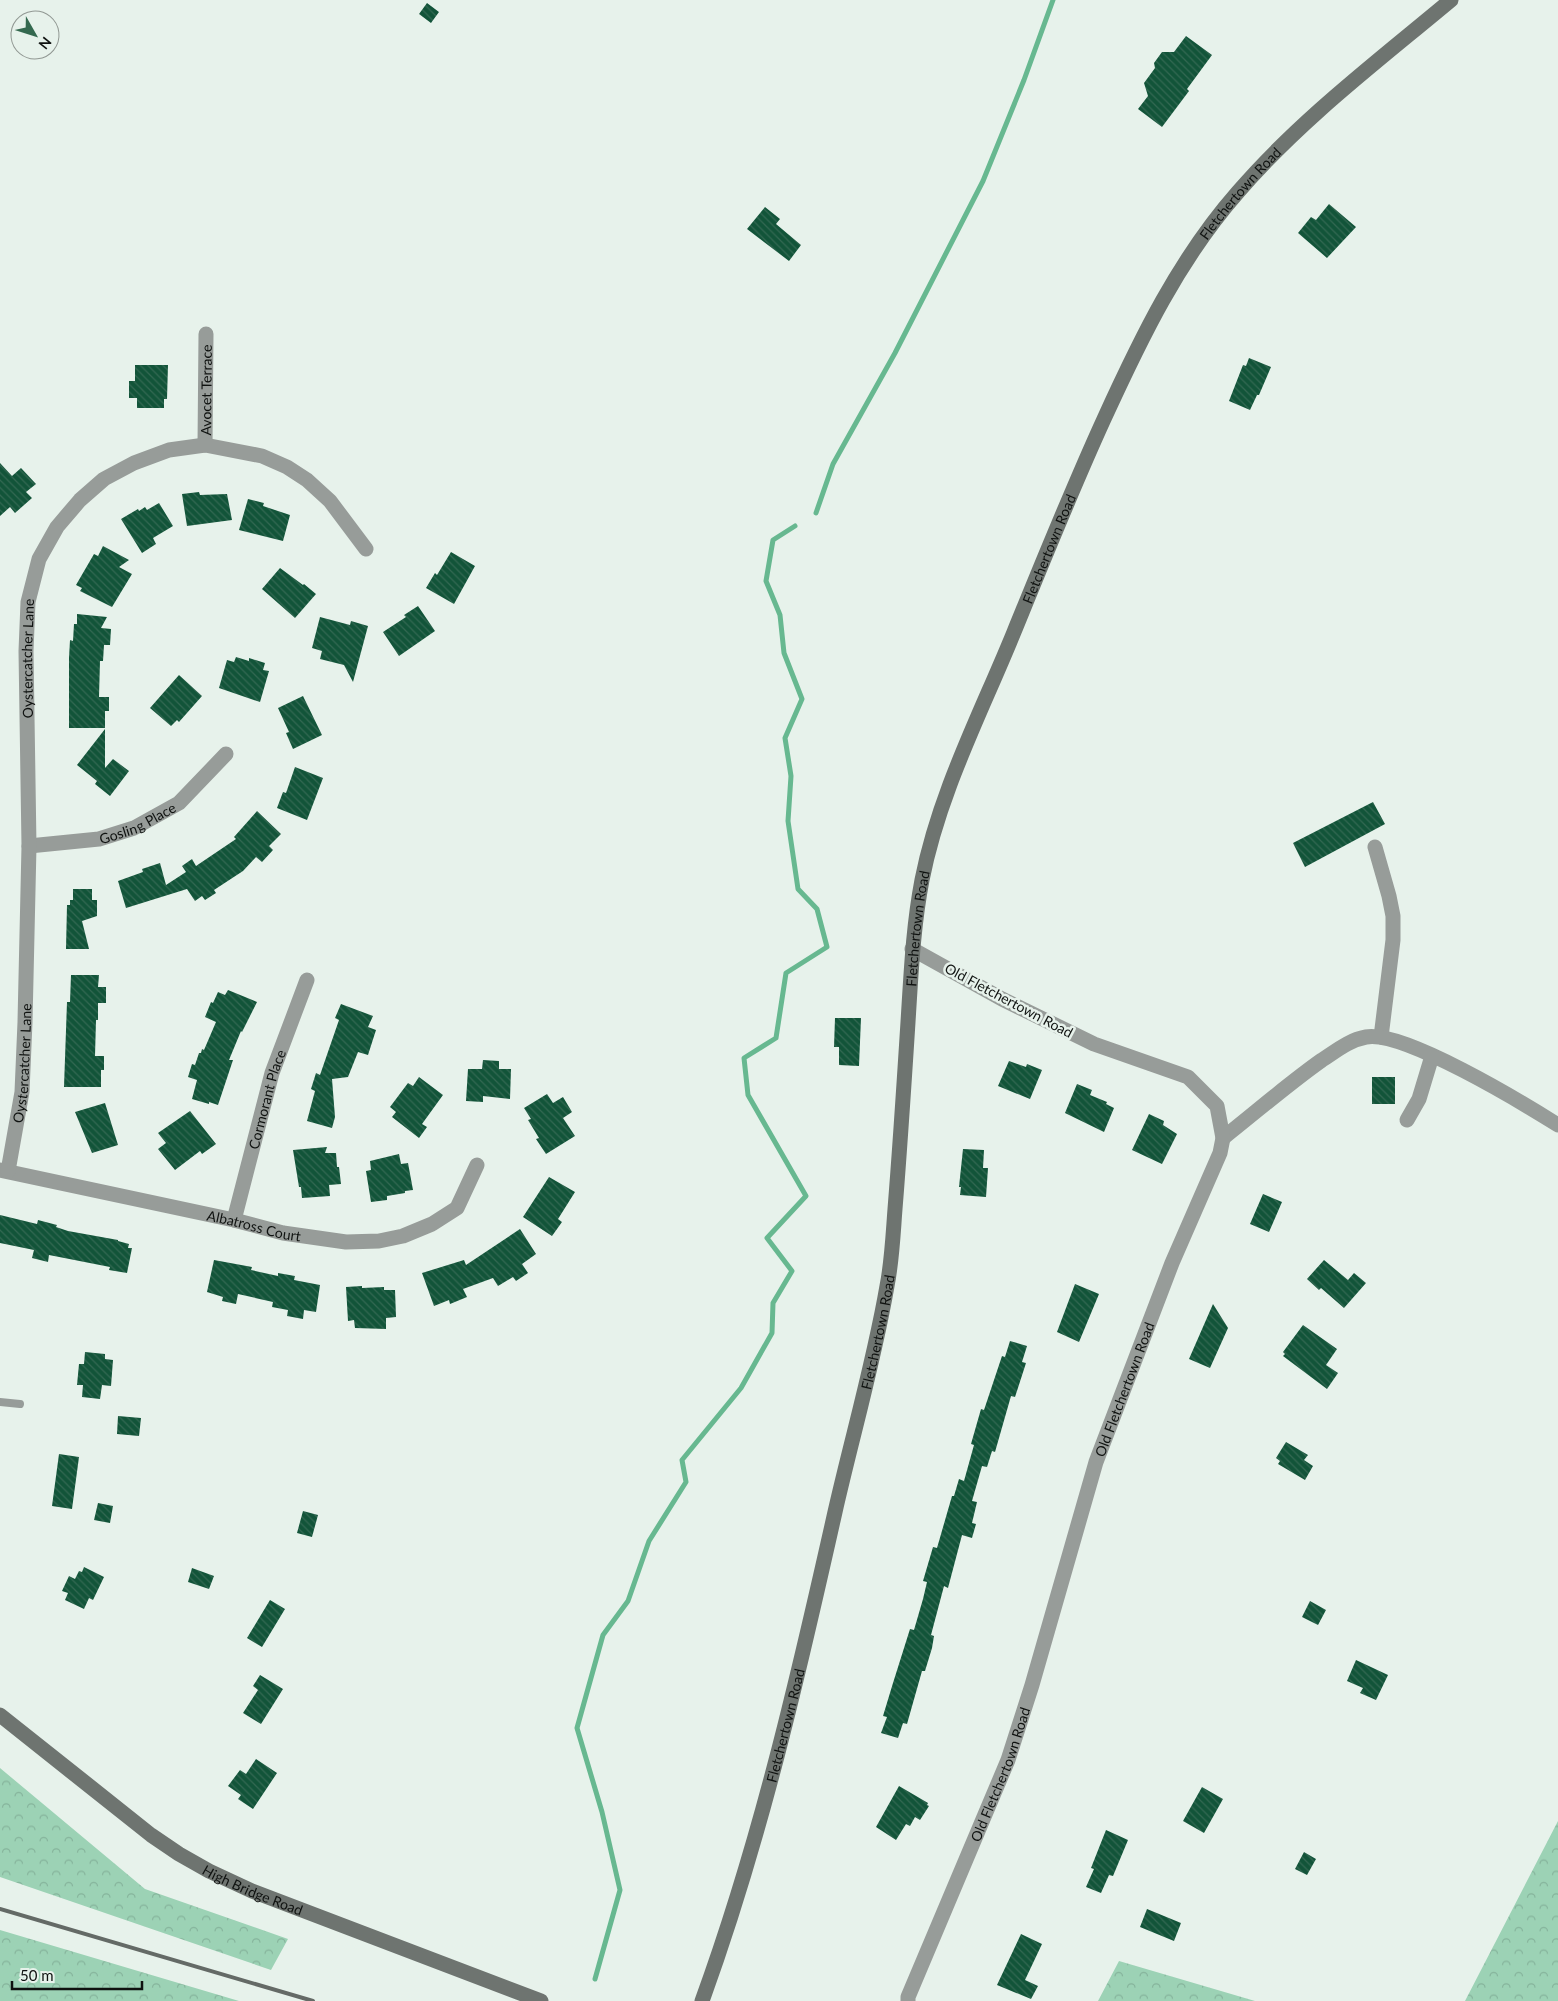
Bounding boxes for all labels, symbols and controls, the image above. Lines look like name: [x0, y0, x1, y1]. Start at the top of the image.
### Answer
north arrow: [10, 10, 60, 60]
text: N: [35, 34, 55, 53]
street label: Fletchertown Road: [1195, 143, 1284, 243]
street label: Avocet Terrace: [197, 344, 214, 436]
street label: Fletchertown Road: [1018, 491, 1079, 606]
street label: Oystercatcher Lane: [17, 598, 37, 718]
street label: Gosling Place: [97, 798, 178, 847]
street label: Fletchertown Road: [902, 869, 932, 987]
street label: Old Fletchertown Road: [942, 959, 1076, 1041]
street label: Oystercatcher Lane: [8, 1003, 34, 1124]
street label: Cormorant Place: [244, 1047, 289, 1151]
street label: Albatross Court: [205, 1206, 302, 1244]
street label: Fletchertown Road: [857, 1273, 897, 1391]
street label: Old Fletchertown Road: [1090, 1319, 1157, 1459]
street label: Fletchertown Road: [762, 1667, 807, 1784]
street label: Old Fletchertown Road: [966, 1705, 1033, 1844]
street label: High Bridge Road: [200, 1861, 305, 1918]
scale bar: [12, 1958, 142, 1990]
text: 50 m: [20, 1966, 54, 1984]

